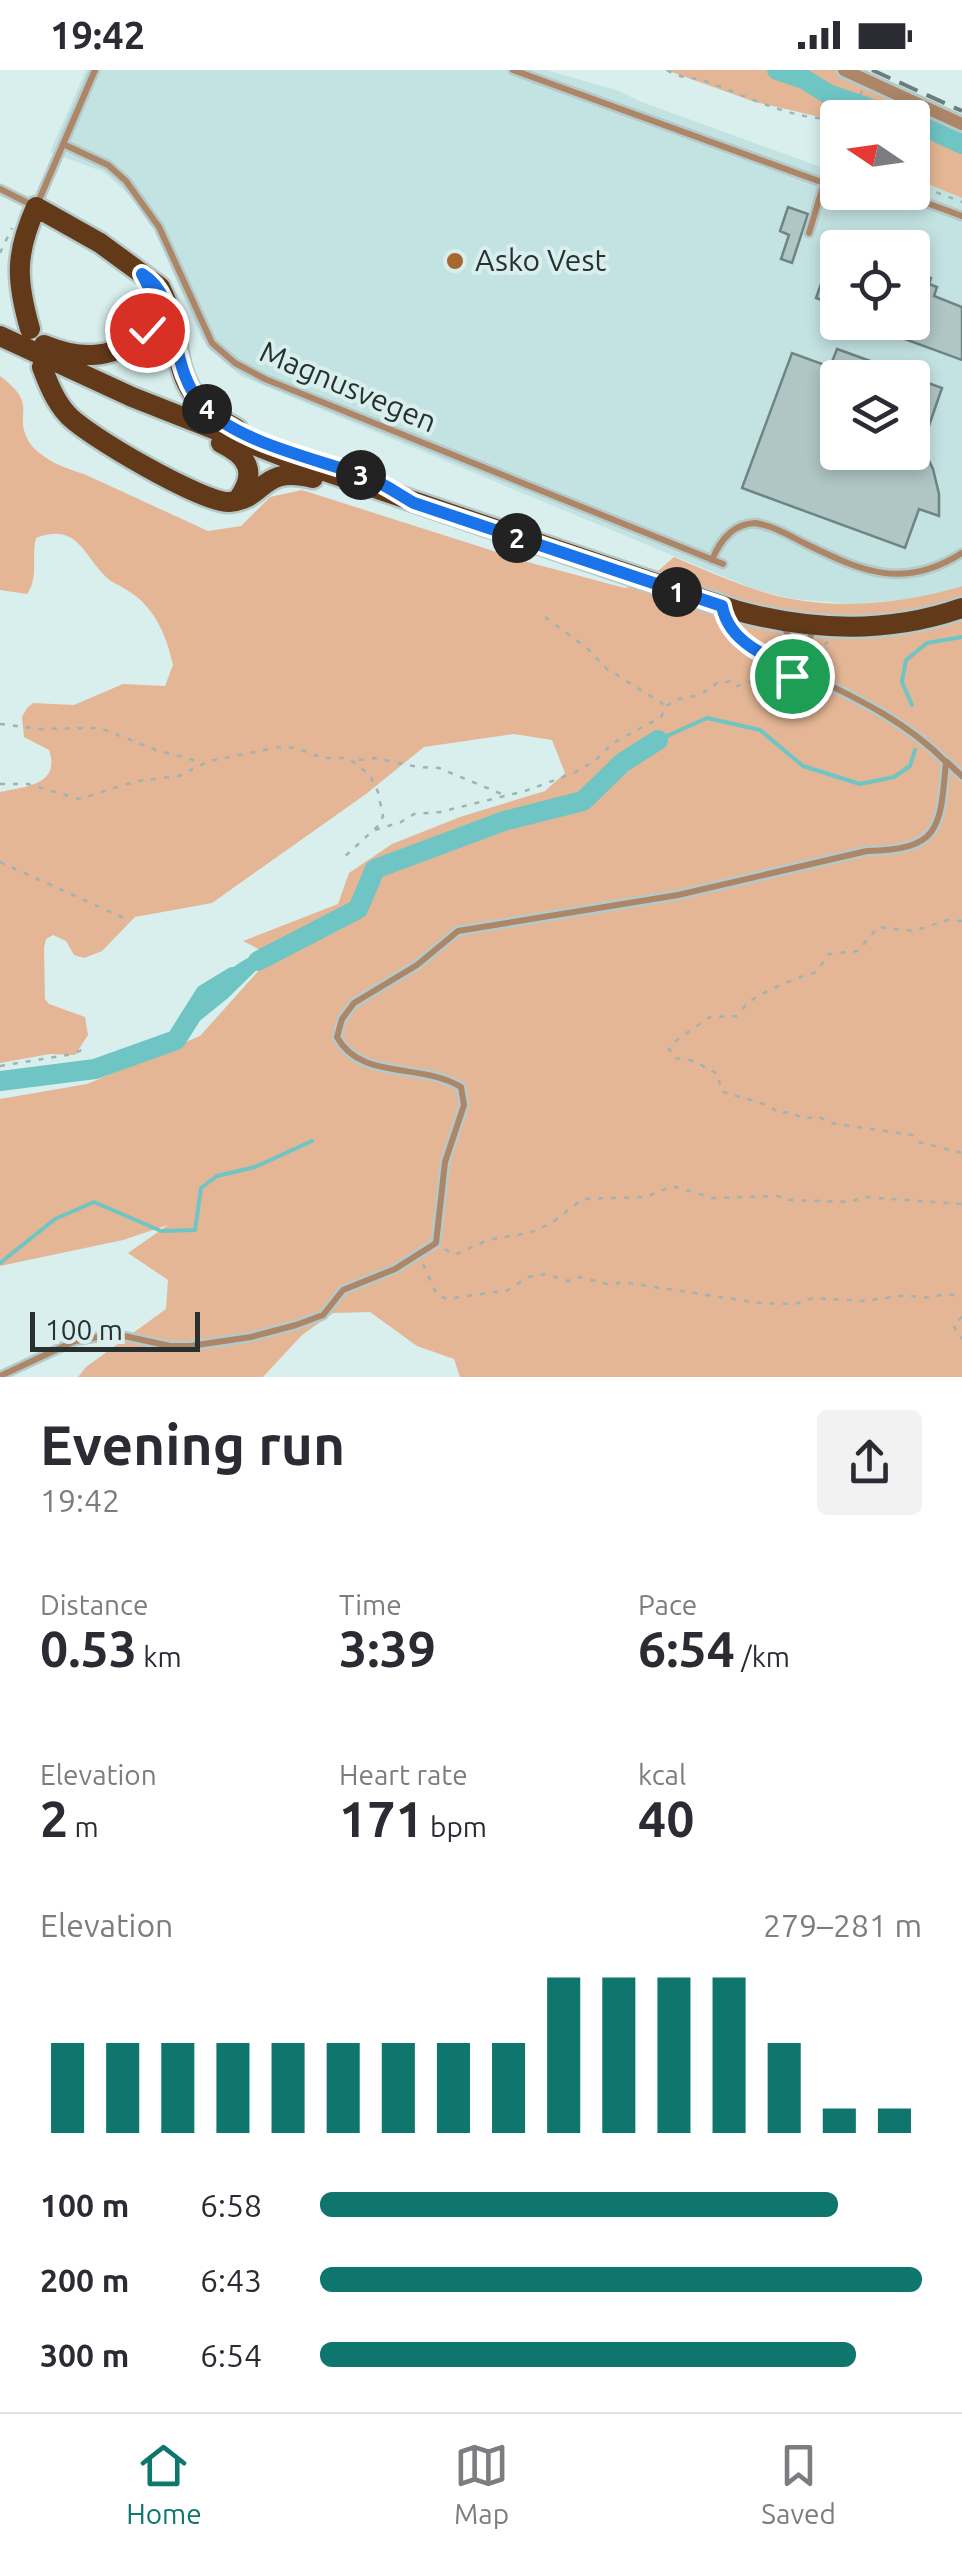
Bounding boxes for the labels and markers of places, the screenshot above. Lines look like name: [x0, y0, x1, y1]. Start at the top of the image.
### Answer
place label: Asko Vest: [475, 243, 606, 277]
marker: Asko Vest: [444, 250, 466, 272]
pin: [105, 288, 190, 373]
pin: 4: [182, 384, 232, 434]
pin: 3: [336, 450, 386, 500]
pin: 2: [492, 513, 542, 563]
pin: 1: [652, 567, 702, 617]
pin: [750, 634, 835, 719]

